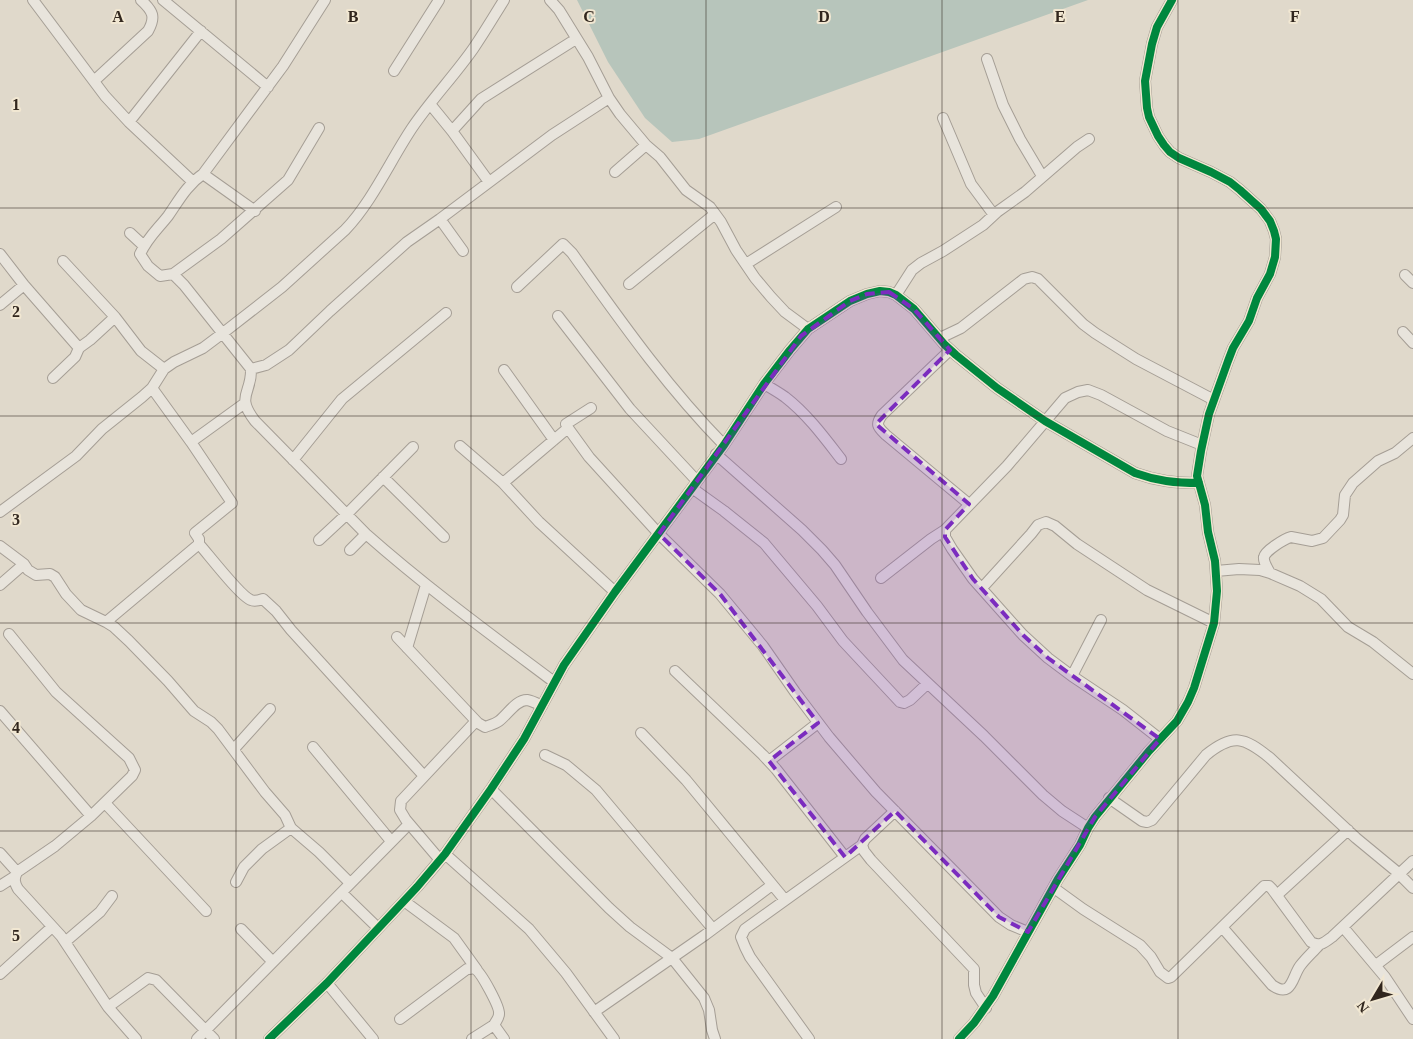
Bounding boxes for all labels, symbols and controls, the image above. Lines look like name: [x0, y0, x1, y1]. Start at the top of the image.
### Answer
text: A: [112, 8, 124, 25]
text: B: [348, 8, 359, 25]
text: C: [583, 8, 595, 25]
text: D: [818, 8, 830, 25]
text: E: [1055, 8, 1065, 25]
text: F: [1290, 8, 1300, 25]
text: 1: [12, 96, 20, 113]
text: 2: [12, 303, 20, 320]
text: 3: [12, 511, 20, 528]
text: 4: [12, 719, 20, 736]
text: 5: [12, 927, 20, 944]
north arrow: [1348, 974, 1398, 1024]
text: N: [1354, 998, 1372, 1015]

